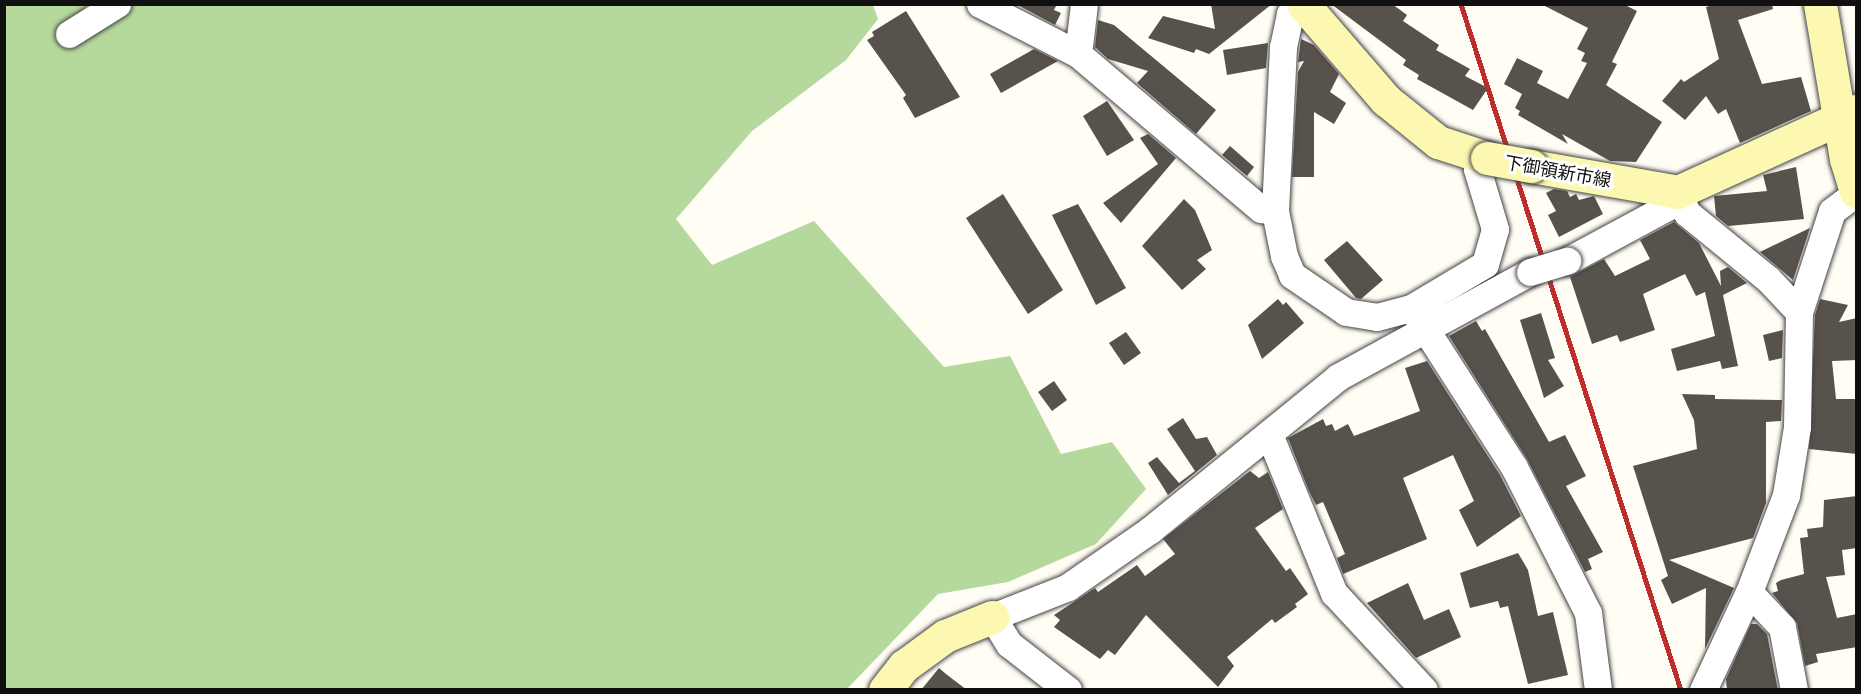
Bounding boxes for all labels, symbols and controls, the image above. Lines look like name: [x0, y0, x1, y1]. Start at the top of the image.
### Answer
street label: 下御領新市線: [1503, 151, 1613, 191]

